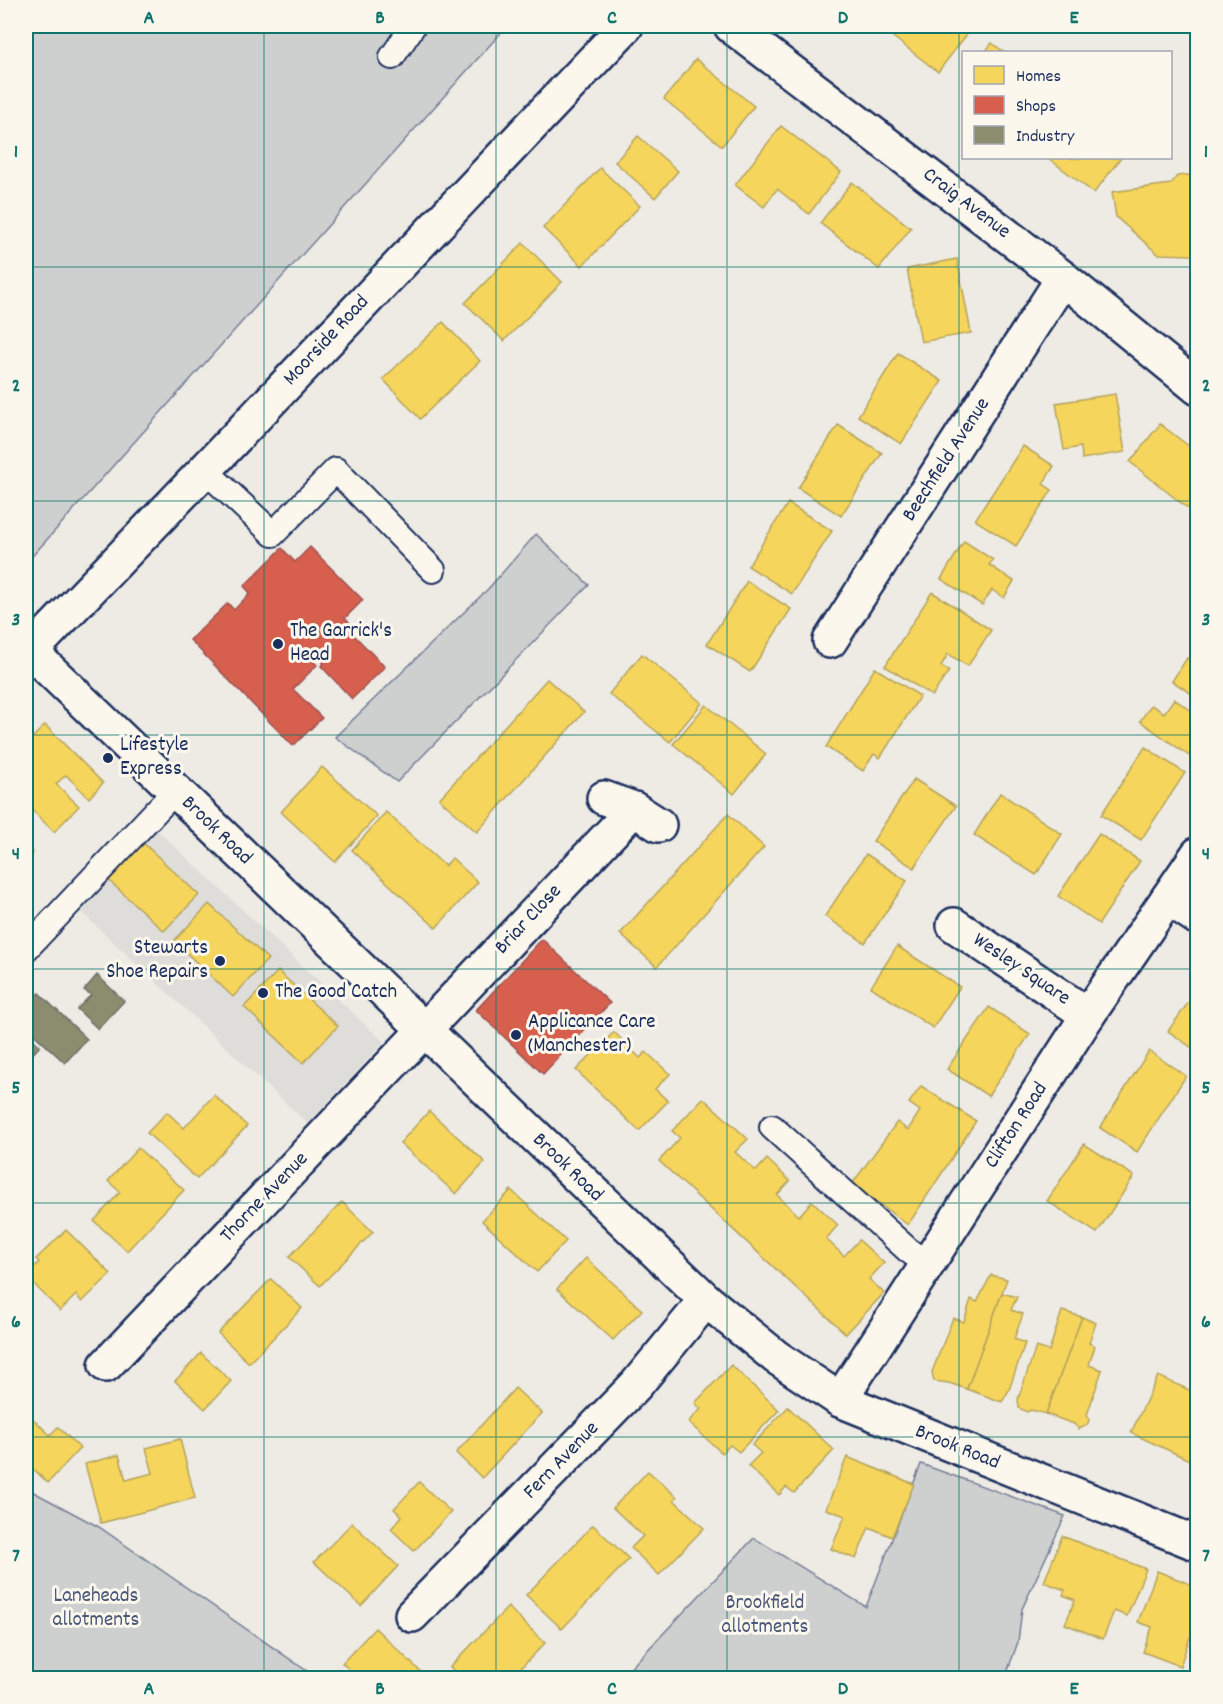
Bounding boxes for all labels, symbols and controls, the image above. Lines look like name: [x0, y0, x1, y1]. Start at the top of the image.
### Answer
text: A: [144, 5, 155, 33]
text: B: [375, 5, 385, 33]
text: C: [607, 5, 617, 33]
text: D: [838, 5, 849, 33]
text: E: [1069, 5, 1079, 33]
legend: [962, 51, 1172, 159]
text: Homes: [1016, 65, 1061, 90]
text: Shops: [1016, 95, 1056, 120]
text: Industry: [1016, 125, 1075, 150]
text: 1: [14, 139, 18, 167]
text: 1: [1204, 139, 1208, 167]
street label: Craig Avenue: [916, 161, 1016, 247]
street label: Moorside Road: [277, 289, 377, 393]
text: 2: [12, 373, 20, 401]
text: 2: [1202, 373, 1210, 401]
street label: Beechfield Avenue: [896, 392, 998, 528]
text: 3: [12, 607, 20, 635]
text: 3: [1202, 607, 1210, 635]
place label: The Garrick's Head: [290, 617, 392, 671]
marker: The Garrick's Head: [271, 637, 285, 651]
place label: Lifestyle Express: [120, 731, 188, 785]
marker: Lifestyle Express: [101, 751, 115, 765]
street label: Brook Road: [174, 789, 258, 873]
text: 4: [12, 841, 20, 869]
text: 4: [1202, 841, 1210, 869]
street label: Briar Close: [488, 878, 570, 962]
street label: Wesley Square: [966, 926, 1076, 1014]
place label: Stewarts Shoe Repairs: [106, 934, 208, 988]
marker: Stewarts Shoe Repairs: [213, 954, 227, 968]
place label: The Good Catch: [275, 978, 397, 1008]
marker: The Good Catch: [256, 986, 270, 1000]
place label: Applicance Care (Manchester): [528, 1008, 655, 1062]
marker: Applicance Care (Manchester): [509, 1028, 523, 1042]
text: 5: [11, 1075, 21, 1103]
text: 5: [1201, 1075, 1211, 1103]
street label: Clifton Road: [978, 1077, 1056, 1175]
street label: Brook Road: [525, 1126, 609, 1210]
street label: Thorne Avenue: [214, 1146, 316, 1250]
text: 6: [11, 1309, 21, 1337]
text: 6: [1201, 1309, 1211, 1337]
street label: Fern Avenue: [517, 1415, 607, 1507]
street label: Brook Road: [910, 1417, 1004, 1479]
text: 7: [12, 1543, 20, 1571]
text: 7: [1202, 1543, 1210, 1571]
park label: Laneheads allotments: [53, 1582, 139, 1636]
park label: Brookfield allotments: [722, 1589, 808, 1643]
text: A: [144, 1676, 155, 1704]
text: B: [375, 1676, 385, 1704]
text: C: [607, 1676, 617, 1704]
text: D: [838, 1676, 849, 1704]
text: E: [1069, 1676, 1079, 1704]

